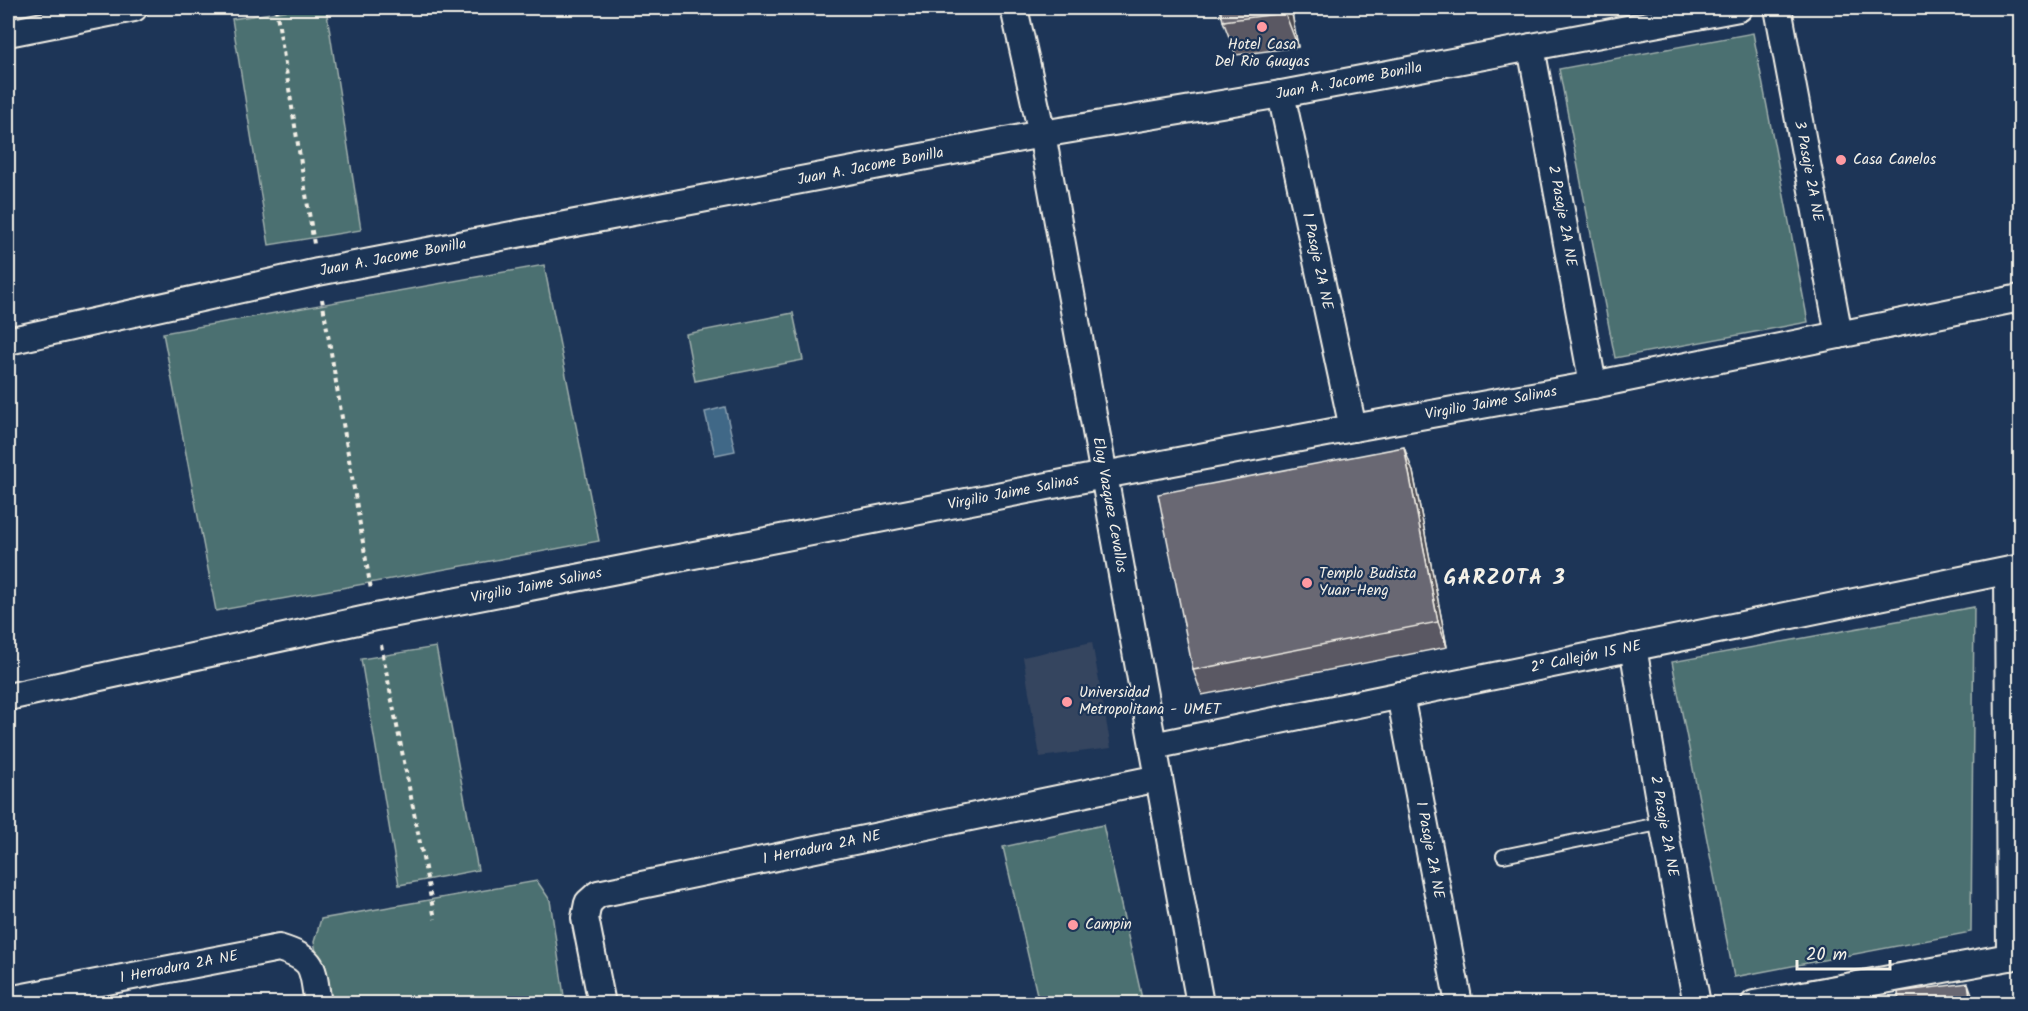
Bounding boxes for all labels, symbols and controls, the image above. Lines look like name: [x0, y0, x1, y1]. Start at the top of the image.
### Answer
marker: Hotel Casa Del Rio Guayas: [1255, 20, 1269, 34]
place label: Hotel Casa Del Rio Guayas: [1214, 33, 1310, 74]
street label: Juan A. Jacome Bonilla: [1274, 56, 1424, 107]
street label: 3 Pasaje 2A NE: [1787, 119, 1830, 225]
street label: Juan A. Jacome Bonilla: [795, 141, 946, 192]
place label: Casa Canelos: [1853, 148, 1937, 172]
marker: Casa Canelos: [1834, 153, 1848, 167]
street label: 2 Pasaje 2A NE: [1541, 163, 1583, 270]
street label: 1 Pasaje 2A NE: [1295, 210, 1339, 313]
street label: Juan A. Jacome Bonilla: [318, 232, 468, 283]
street label: Virgilio Jaime Salinas: [1423, 380, 1559, 427]
street label: Eloy Vazquez Cevallos: [1085, 435, 1134, 575]
street label: Virgilio Jaime Salinas: [946, 468, 1082, 517]
street label: Virgilio Jaime Salinas: [469, 561, 605, 610]
place label: Templo Budista Yuan-Heng: [1319, 562, 1416, 603]
district label: GARZOTA 3: [1444, 562, 1566, 595]
marker: Templo Budista Yuan-Heng: [1300, 576, 1314, 590]
street label: 2° Callejón 15 NE: [1529, 634, 1645, 680]
place label: Universidad Metropolitana - UMET: [1079, 681, 1223, 722]
marker: Universidad Metropolitana - UMET: [1060, 695, 1074, 709]
street label: 2 Pasaje 2A NE: [1643, 774, 1685, 880]
street label: 1 Pasaje 2A NE: [1409, 799, 1451, 902]
street label: 1 Herradura 2A NE: [761, 824, 884, 872]
place label: Campin: [1085, 913, 1132, 937]
marker: Campin: [1066, 918, 1080, 932]
scale bar: [1797, 933, 1890, 971]
text: 20 m: [1806, 941, 1847, 970]
street label: 1 Herradura 2A NE: [118, 944, 241, 990]

